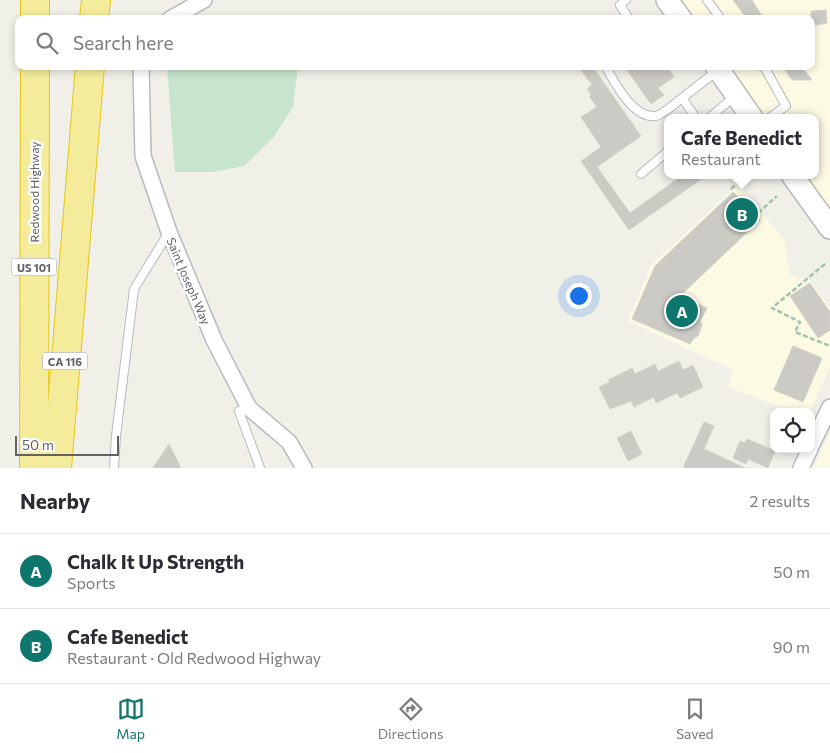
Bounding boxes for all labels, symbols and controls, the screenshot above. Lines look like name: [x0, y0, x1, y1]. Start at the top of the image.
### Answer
search box: [15, 15, 815, 70]
icon: search: [33, 29, 61, 57]
text: Search here: [73, 31, 173, 54]
popup: [664, 114, 819, 179]
text: Cafe Benedict: [681, 126, 802, 149]
street label: Redwood Highway: [27, 141, 41, 243]
text: Restaurant: [681, 149, 761, 168]
pin: B: [726, 195, 758, 233]
street label: Saint Joseph Way: [163, 235, 214, 327]
road number: US 101: [12, 258, 56, 276]
your location: [566, 283, 592, 309]
pin: A: [666, 292, 698, 330]
road number: CA 116: [42, 352, 88, 370]
map controls: [770, 408, 815, 453]
button: locate: [770, 408, 815, 453]
scale bar: [15, 433, 119, 456]
text: 50 m: [22, 436, 54, 453]
text: Nearby: [20, 488, 90, 513]
text: 2 results: [749, 491, 810, 510]
text: Chalk It Up Strength: [67, 550, 244, 573]
text: A: [30, 562, 42, 581]
text: 50 m: [773, 562, 810, 581]
text: Sports: [67, 573, 116, 592]
text: Cafe Benedict: [67, 625, 188, 648]
text: B: [31, 637, 41, 656]
text: 90 m: [773, 637, 810, 656]
text: Restaurant · Old Redwood Highway: [67, 648, 321, 667]
tab: Map: [116, 695, 145, 742]
tab: Directions: [378, 695, 443, 742]
tab: Saved: [676, 695, 714, 742]

